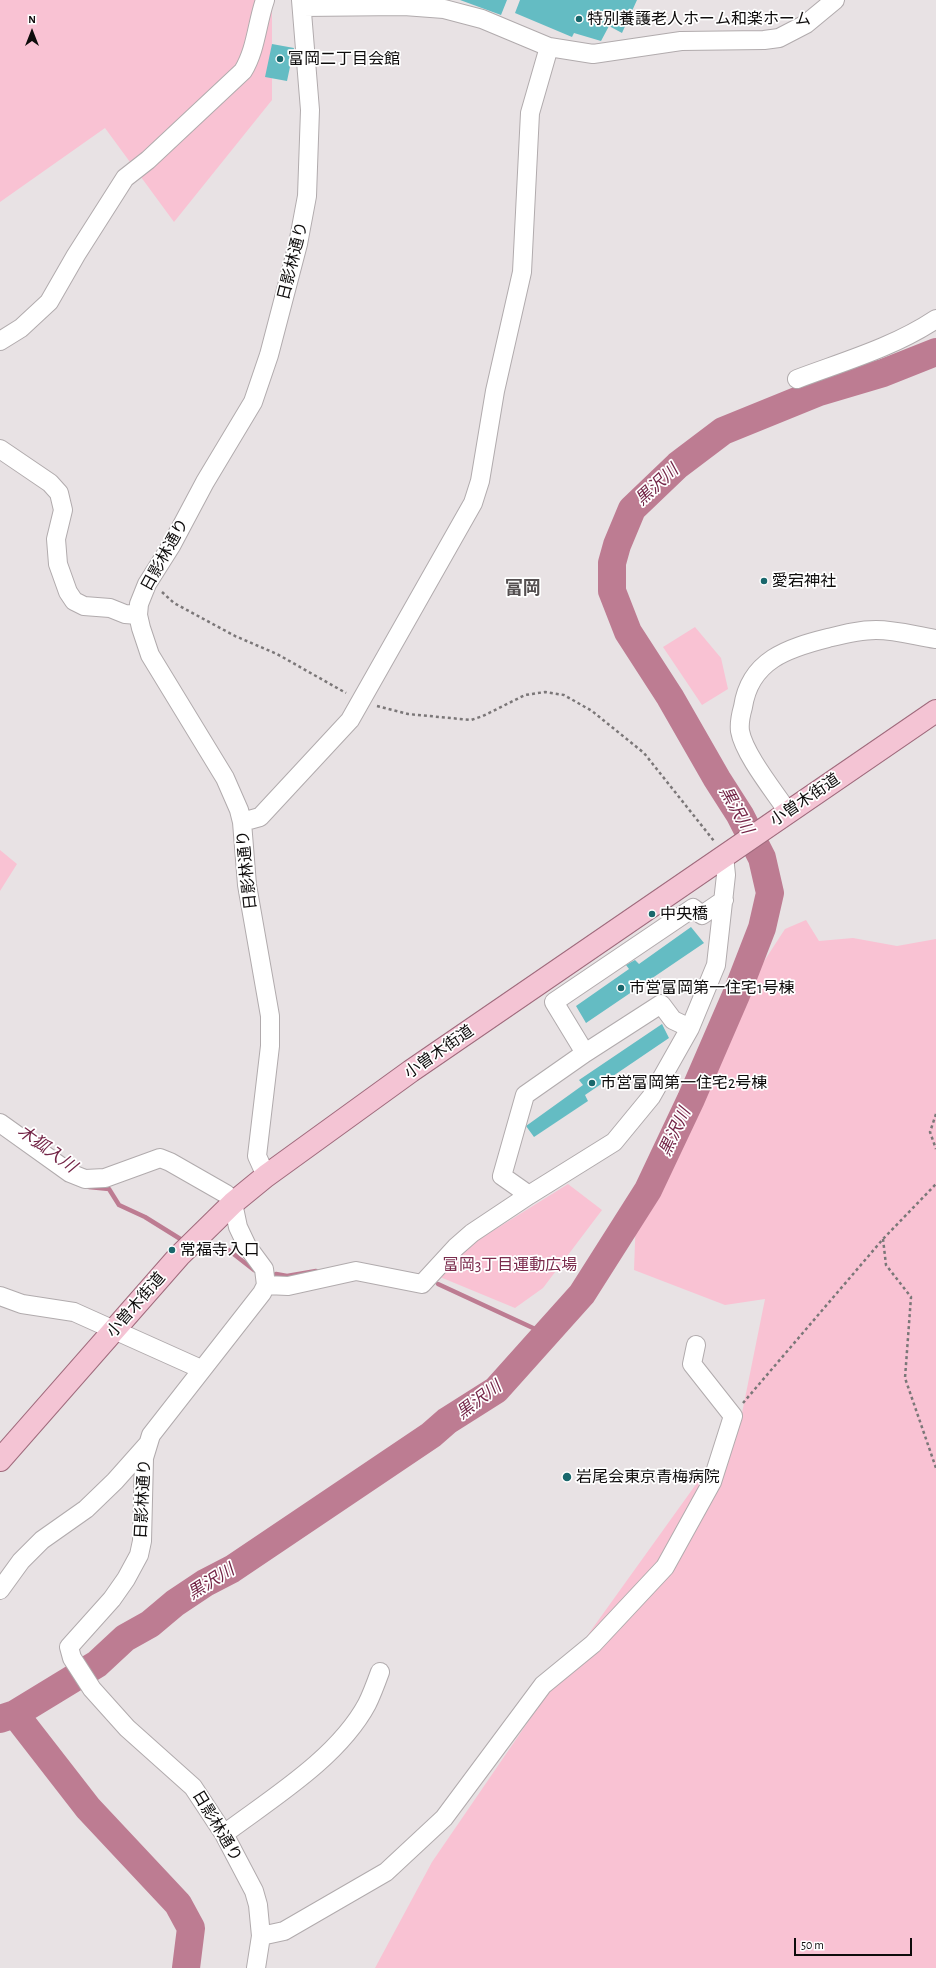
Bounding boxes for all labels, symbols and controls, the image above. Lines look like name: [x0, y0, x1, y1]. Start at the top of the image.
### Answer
place label: 特別養護老人ホーム和楽ホーム: [587, 9, 811, 29]
north arrow: [12, 12, 52, 52]
text: N: [28, 14, 36, 25]
marker: 特別養護老人ホーム和楽ホーム: [574, 14, 584, 24]
place label: 富岡二丁目会館: [288, 49, 400, 69]
marker: 富岡二丁目会館: [275, 54, 285, 64]
street label: 日影林通り: [274, 220, 312, 302]
water label: 黒沢川: [631, 460, 683, 510]
street label: 日影林通り: [137, 515, 193, 595]
place label: 愛宕神社: [772, 571, 836, 591]
marker: 愛宕神社: [759, 576, 769, 586]
district label: 富岡: [505, 578, 541, 600]
street label: 小曽木街道: [766, 770, 844, 830]
water label: 黒沢川: [715, 783, 757, 837]
street label: 日影林通り: [233, 829, 261, 911]
place label: 中央橋: [660, 904, 708, 924]
marker: 中央橋: [647, 909, 657, 919]
place label: 市営富岡第一住宅1号棟: [629, 978, 795, 998]
marker: 市営富岡第一住宅1号棟: [616, 983, 626, 993]
street label: 小曽木街道: [401, 1021, 477, 1083]
place label: 市営富岡第一住宅2号棟: [600, 1073, 767, 1093]
marker: 市営富岡第一住宅2号棟: [587, 1078, 597, 1088]
water label: 黒沢川: [655, 1105, 695, 1159]
water label: 木狐入川: [13, 1121, 81, 1177]
place label: 常福寺入口: [180, 1240, 260, 1260]
marker: 常福寺入口: [167, 1245, 177, 1255]
park label: 富岡3丁目運動広場: [443, 1255, 577, 1275]
street label: 小曽木街道: [103, 1269, 169, 1341]
water label: 黒沢川: [452, 1377, 506, 1423]
street label: 日影林通り: [131, 1459, 155, 1539]
place label: 岩尾会東京青梅病院: [576, 1467, 720, 1487]
marker: 岩尾会東京青梅病院: [561, 1471, 573, 1483]
water label: 黒沢川: [184, 1560, 238, 1604]
street label: 日影林通り: [188, 1787, 246, 1865]
scale bar: [796, 1930, 914, 1956]
text: 50 m: [801, 1939, 824, 1951]

